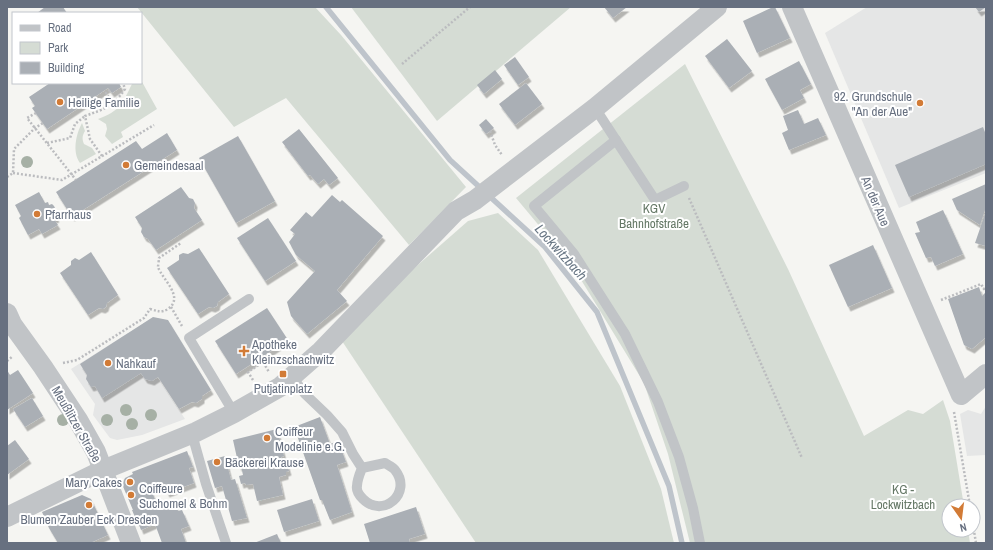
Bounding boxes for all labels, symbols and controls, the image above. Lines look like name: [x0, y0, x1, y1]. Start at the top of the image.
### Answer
legend: [12, 12, 142, 84]
text: Road: [48, 20, 72, 36]
text: Park: [48, 40, 68, 56]
text: Building: [48, 60, 85, 76]
place label: 92. Grundschule "An der Aue": [834, 88, 912, 120]
place label: Heilige Familie: [68, 94, 140, 111]
marker: Heilige Familie: [55, 97, 65, 107]
marker: 92. Grundschule "An der Aue": [915, 98, 925, 108]
place label: Gemeindesaal: [134, 157, 203, 174]
marker: Gemeindesaal: [121, 160, 131, 170]
street label: An der Aue: [857, 173, 894, 229]
park label: KGV Bahnhofstraße: [619, 200, 689, 232]
place label: Pfarrhaus: [45, 206, 91, 223]
marker: Pfarrhaus: [32, 209, 42, 219]
water label: Lockwitzbach: [531, 220, 591, 284]
place label: Apotheke Kleinzschachwitz: [251, 336, 334, 368]
marker: Apotheke Kleinzschachwitz: [239, 346, 249, 356]
place label: Nahkauf: [116, 355, 156, 372]
marker: Nahkauf: [103, 358, 113, 368]
marker: Putjatinplatz: [278, 369, 288, 379]
place label: Putjatinplatz: [254, 380, 312, 397]
street label: Meußlitzer Straße: [48, 383, 105, 465]
place label: Coiffeur Modelinie e.G.: [275, 423, 345, 455]
marker: Coiffeur Modelinie e.G.: [262, 433, 272, 443]
place label: Bäckerei Krause: [225, 454, 304, 471]
marker: Bäckerei Krause: [212, 457, 222, 467]
place label: Mary Cakes: [65, 474, 122, 491]
marker: Mary Cakes: [125, 477, 135, 487]
place label: Coiffeure Suchomel & Bohm: [139, 480, 227, 512]
park label: KG - Lockwitzbach: [871, 481, 935, 513]
marker: Coiffeure Suchomel & Bohm: [126, 490, 136, 500]
north arrow: [941, 498, 981, 538]
marker: Blumen Zauber Eck Dresden: [84, 500, 94, 510]
place label: Blumen Zauber Eck Dresden: [21, 511, 157, 528]
text: N: [959, 520, 968, 535]

